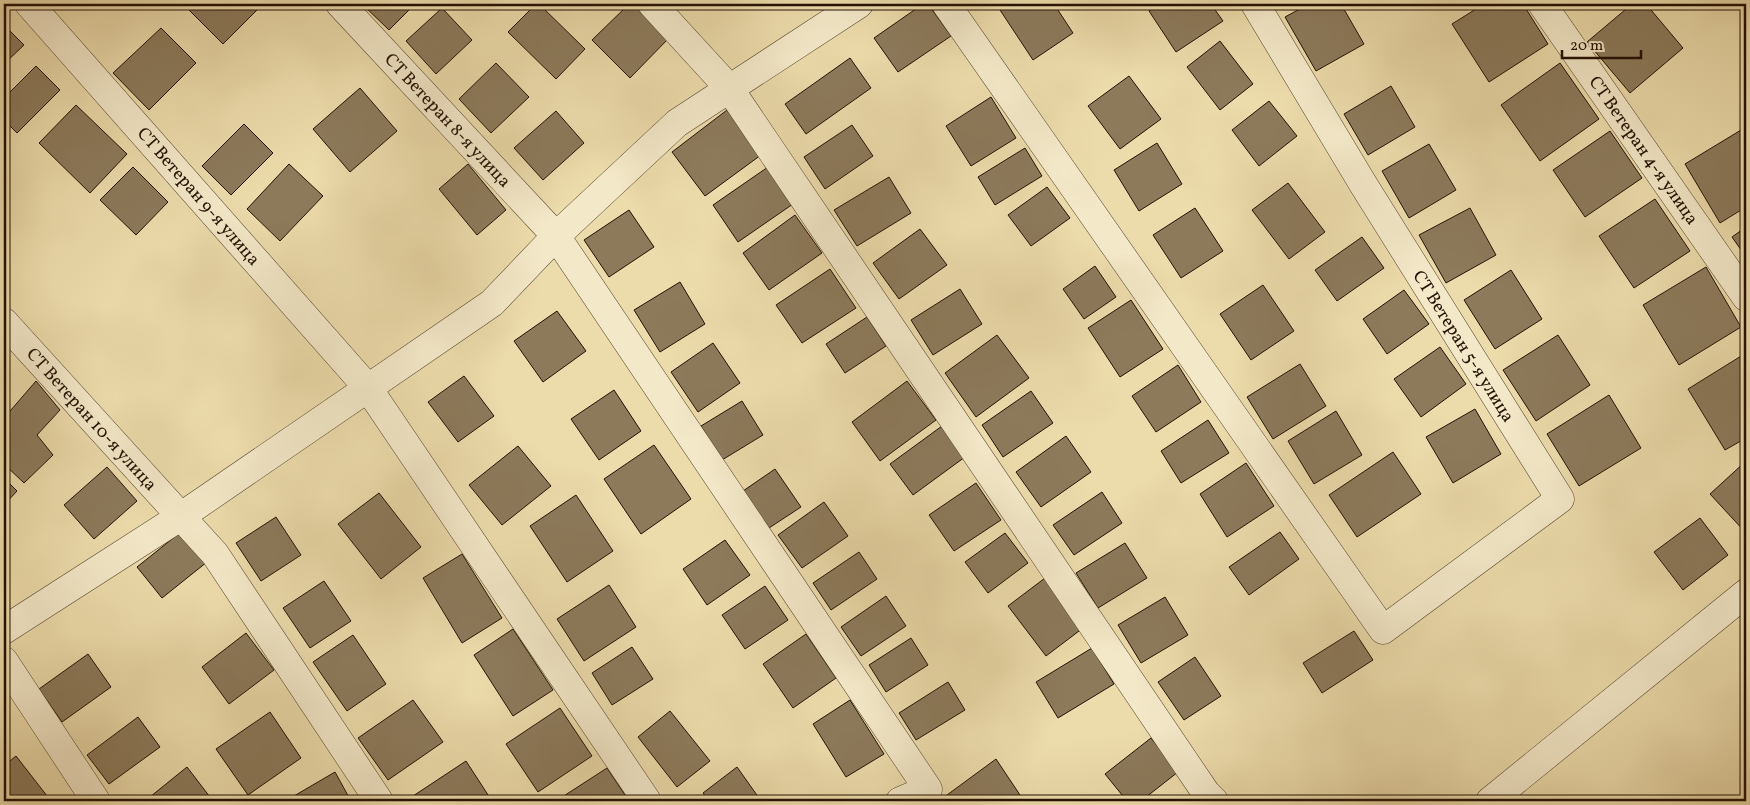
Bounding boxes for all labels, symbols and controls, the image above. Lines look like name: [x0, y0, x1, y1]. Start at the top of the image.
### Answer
scale bar: [1562, 28, 1641, 60]
text: 20 m: [1570, 36, 1603, 57]
street label: СТ Ветеран 8-я улица: [378, 48, 516, 194]
street label: СТ Ветеран 4-я улица: [1582, 71, 1704, 230]
street label: СТ Ветеран 9-я улица: [131, 122, 265, 272]
street label: СТ Ветеран 5-я улица: [1406, 266, 1520, 428]
street label: СТ Ветеран 10-я улица: [20, 343, 162, 497]

